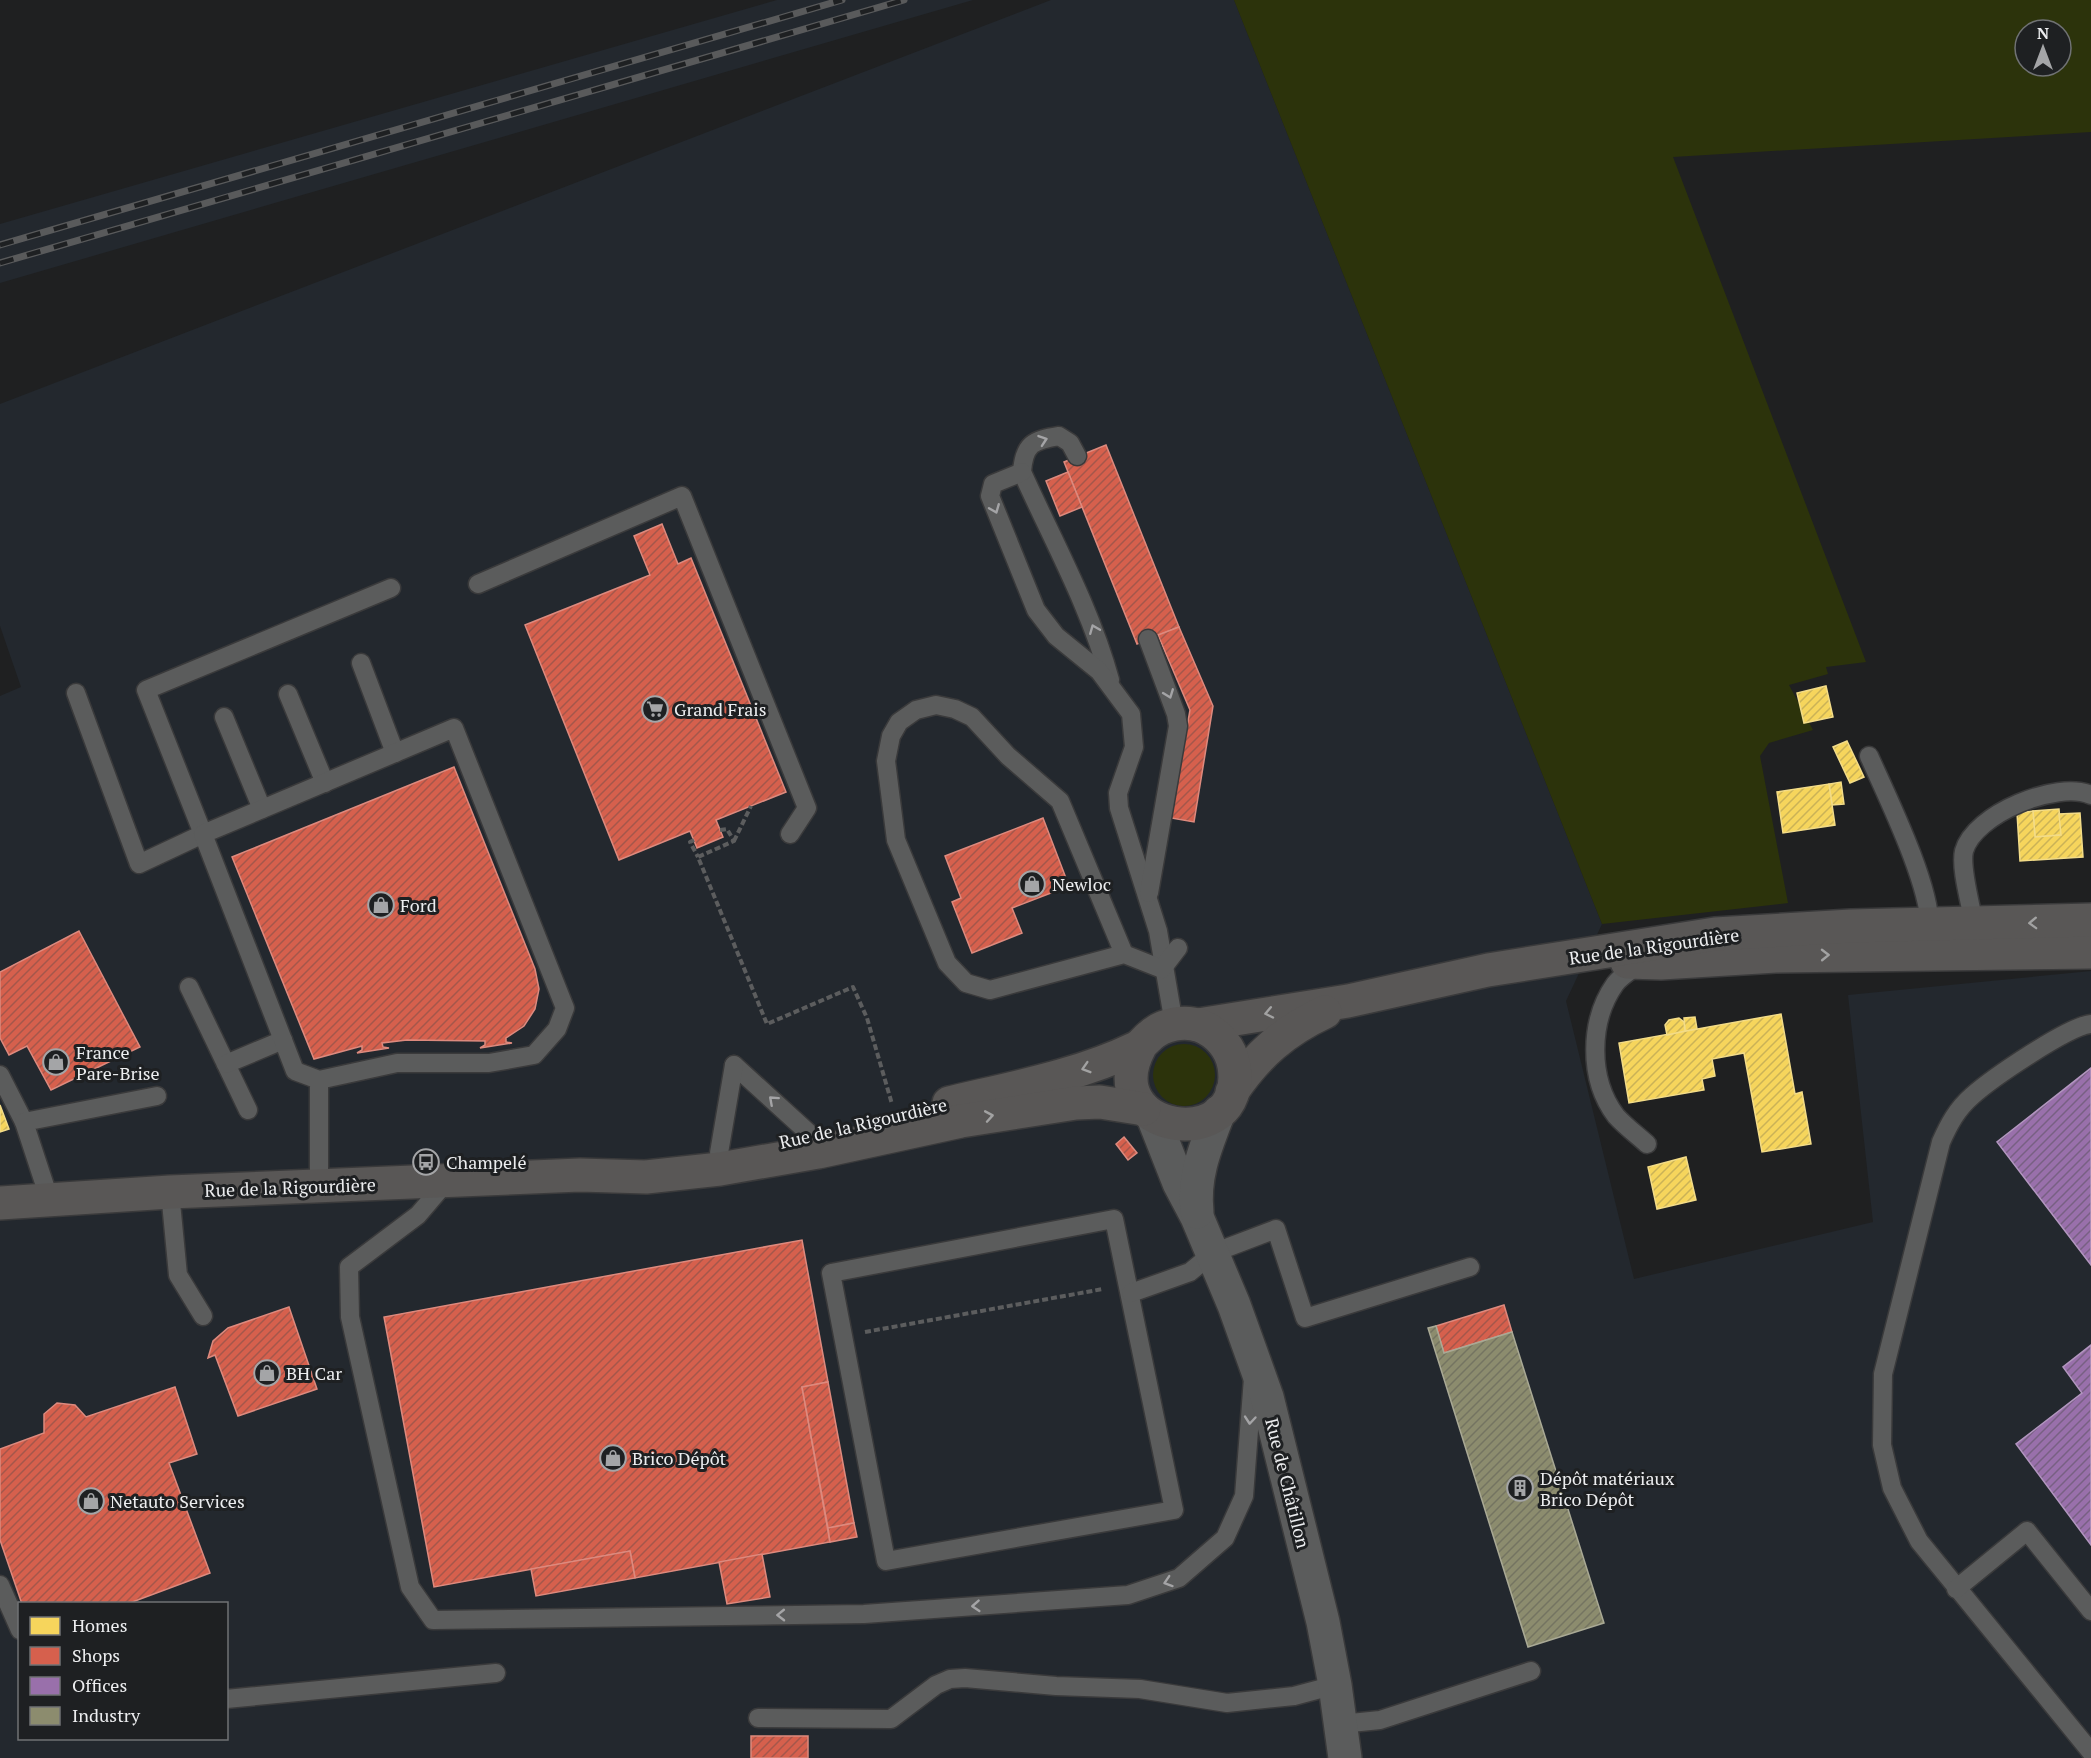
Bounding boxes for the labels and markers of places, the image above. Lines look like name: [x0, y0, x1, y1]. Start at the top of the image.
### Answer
supermarket icon: Grand Frais: [640, 694, 670, 724]
place label: Grand Frais: [674, 697, 766, 721]
shop icon: Newloc: [1017, 869, 1047, 899]
place label: Newloc: [1052, 872, 1111, 896]
shop icon: Ford: [366, 890, 396, 920]
place label: Ford: [400, 893, 437, 917]
place label: France Pare-Brise: [76, 1040, 160, 1085]
shop icon: France Pare-Brise: [41, 1047, 71, 1077]
bus stop icon: Champelé: [411, 1147, 441, 1177]
place label: Champelé: [446, 1150, 527, 1174]
shop icon: BH Car: [252, 1358, 282, 1388]
place label: BH Car: [286, 1361, 342, 1385]
shop icon: Brico Dépôt: [598, 1443, 628, 1473]
place label: Brico Dépôt: [632, 1446, 727, 1470]
place label: Dépôt matériaux Brico Dépôt: [1540, 1466, 1675, 1511]
building icon: Dépôt matériaux Brico Dépôt: [1505, 1473, 1535, 1503]
shop icon: Netauto Services: [76, 1486, 106, 1516]
place label: Netauto Services: [110, 1489, 245, 1513]

